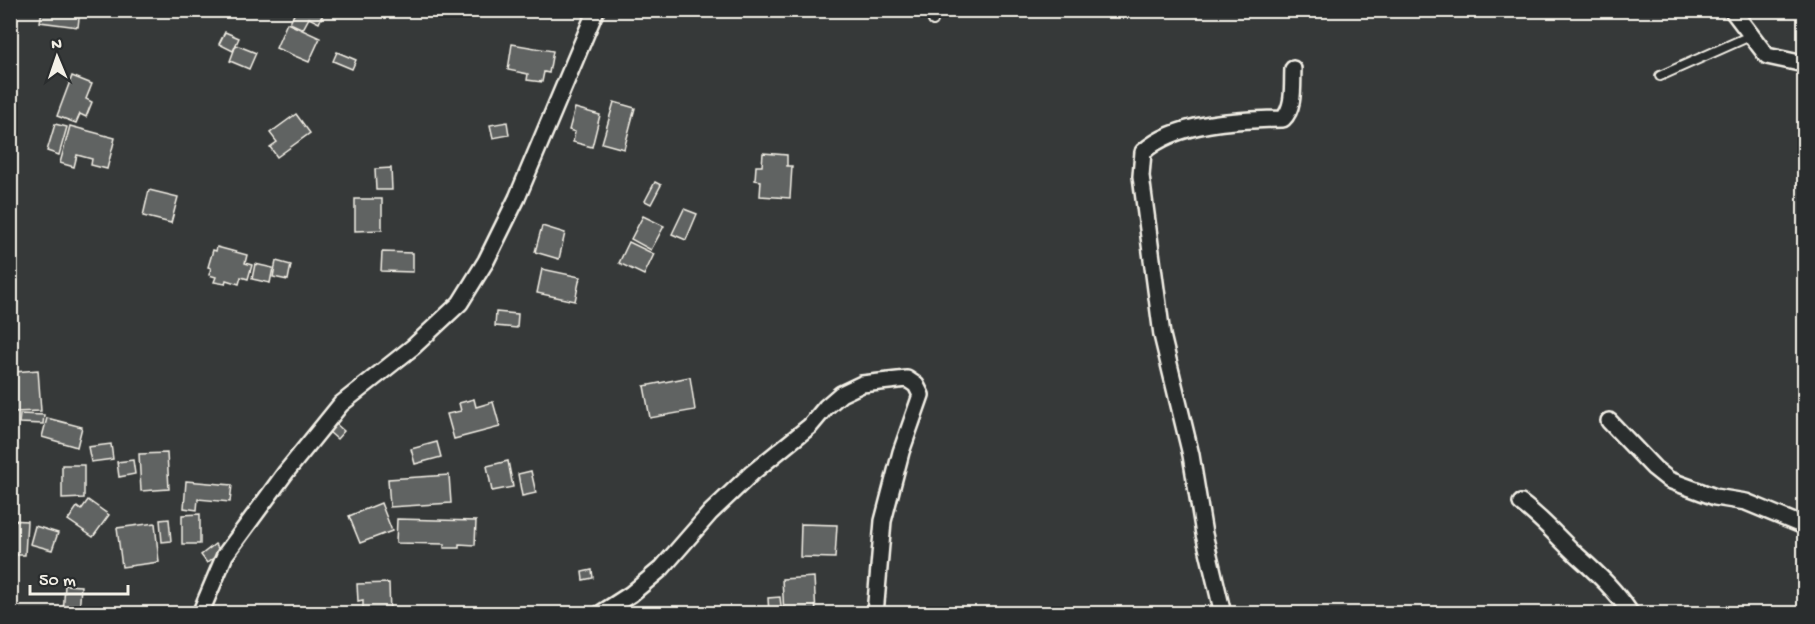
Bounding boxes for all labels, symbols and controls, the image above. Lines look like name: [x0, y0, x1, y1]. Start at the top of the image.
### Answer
north arrow: [27, 27, 87, 87]
text: N: [51, 36, 63, 55]
scale bar: [30, 558, 128, 596]
text: 50 m: [39, 571, 76, 592]

